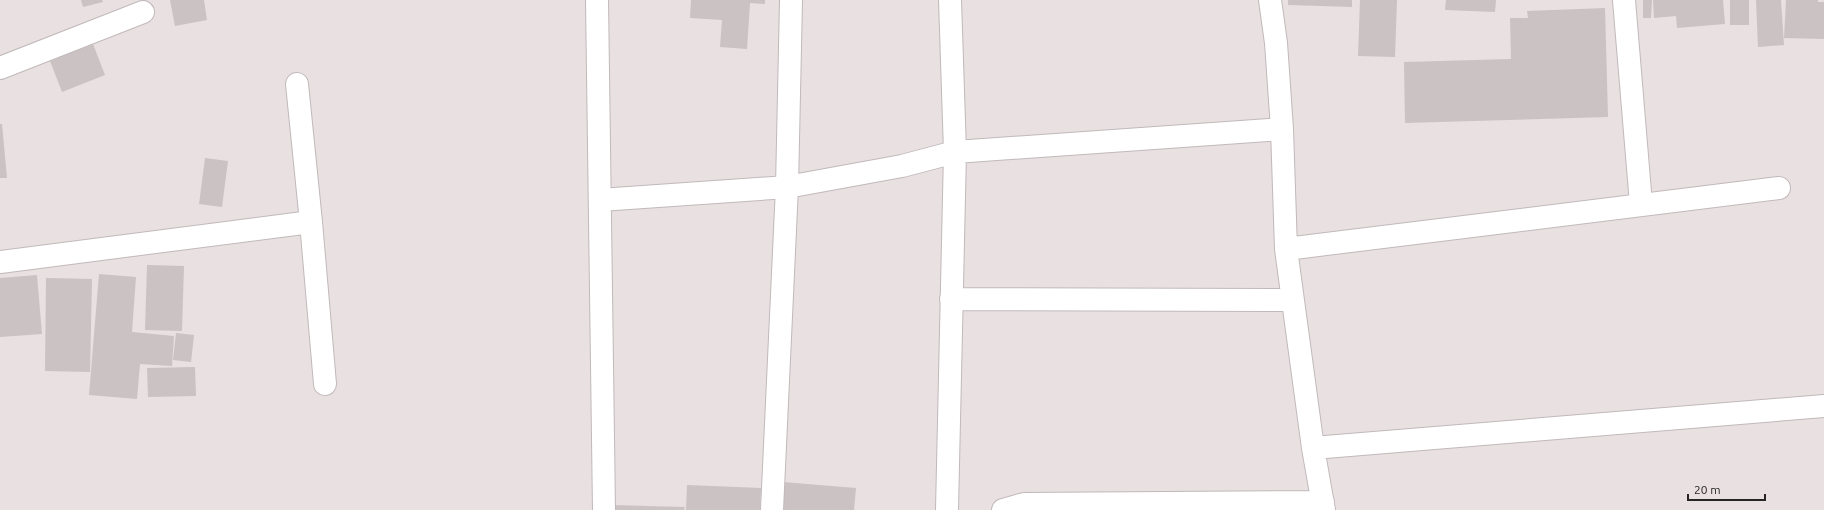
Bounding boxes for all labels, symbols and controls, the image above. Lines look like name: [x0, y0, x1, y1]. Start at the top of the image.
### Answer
scale bar: [1688, 476, 1765, 502]
text: 20 m: [1694, 483, 1721, 496]

